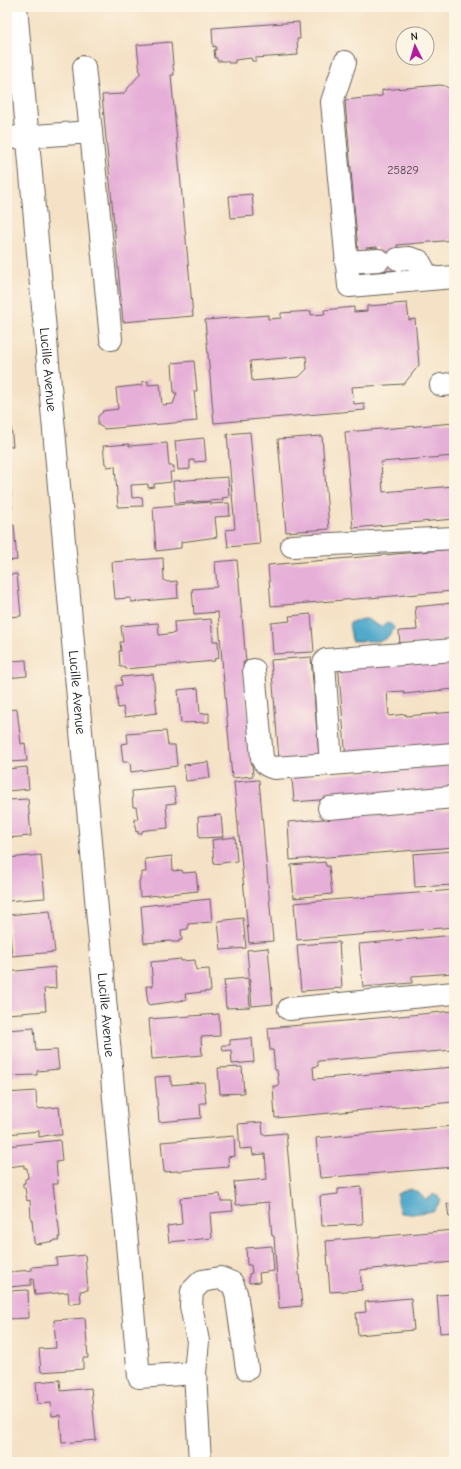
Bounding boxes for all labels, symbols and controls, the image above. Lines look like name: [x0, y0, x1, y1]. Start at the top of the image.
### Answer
north arrow: [395, 26, 435, 66]
text: N: [410, 30, 418, 43]
house number: 25829: [387, 163, 419, 177]
street label: Lucille Avenue: [36, 327, 60, 412]
street label: Lucille Avenue: [65, 649, 89, 735]
street label: Lucille Avenue: [94, 972, 118, 1058]

